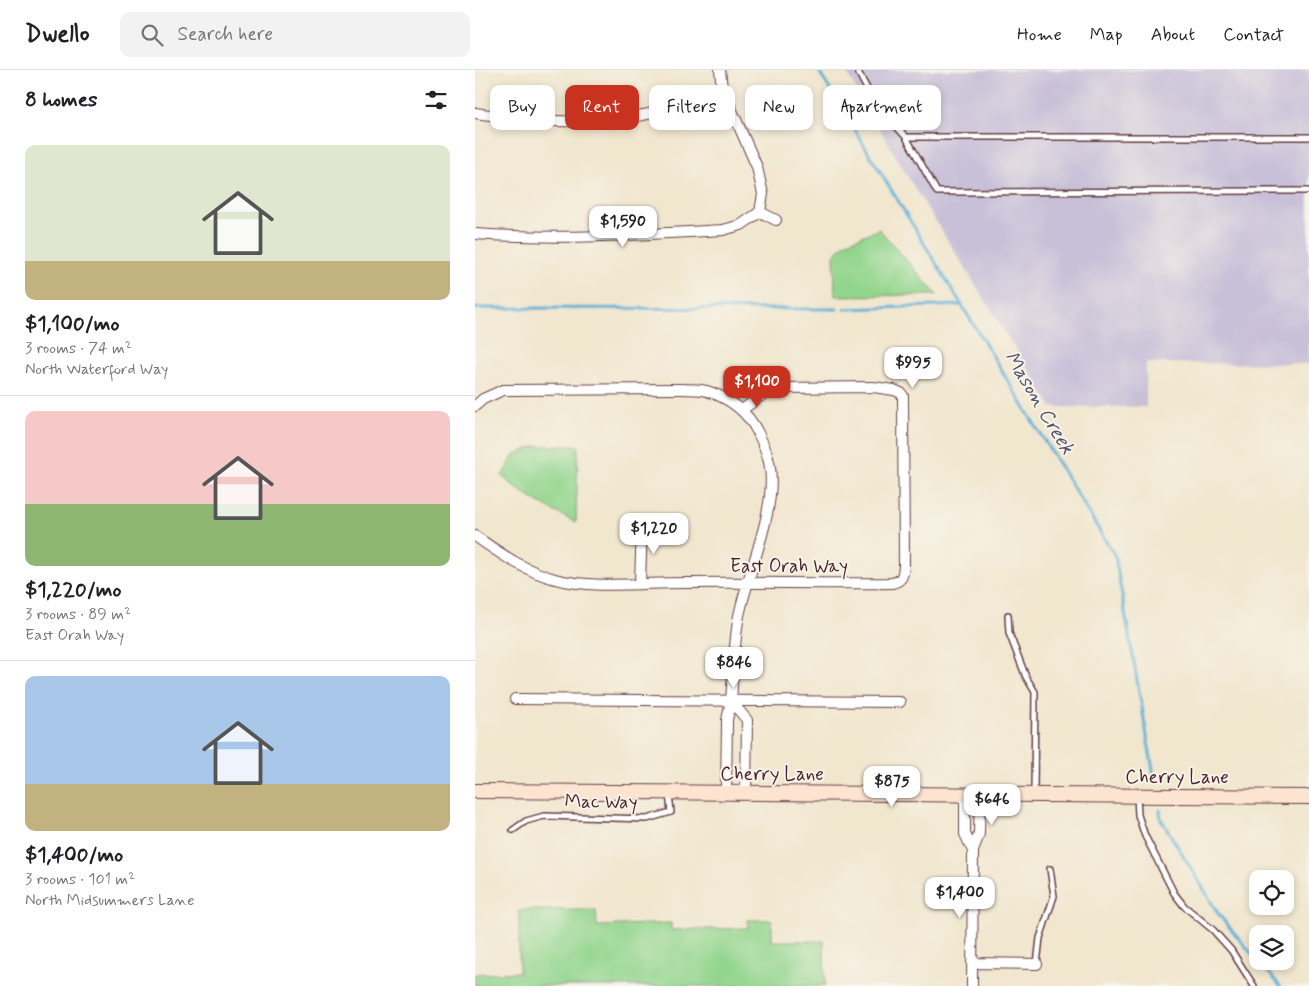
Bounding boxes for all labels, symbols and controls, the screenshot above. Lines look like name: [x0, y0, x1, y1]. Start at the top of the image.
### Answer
search box: [120, 12, 470, 57]
text: Dwello: [25, 19, 90, 50]
icon: search: [138, 21, 166, 49]
text: Search here: [178, 22, 273, 47]
text: Home: [1017, 23, 1062, 47]
text: Map: [1090, 23, 1123, 47]
text: About: [1151, 23, 1195, 47]
text: Contact: [1223, 23, 1284, 47]
chip: Buy: [490, 85, 555, 130]
chip: Rent: [565, 85, 639, 130]
chip: Filters: [649, 85, 735, 130]
chip: New: [745, 85, 813, 130]
chip: Apartment: [823, 85, 941, 130]
text: 8 homes: [25, 86, 97, 114]
icon: filters: [422, 86, 450, 114]
icon: home: [193, 178, 283, 268]
pin: $1,590: [582, 206, 664, 248]
text: $1,590: [600, 211, 646, 232]
text: $1,100/mo: [25, 310, 120, 338]
text: 3 rooms · 74 m²: [25, 338, 132, 359]
pin: $995: [883, 346, 943, 389]
water label: Mason Creek: [998, 346, 1080, 460]
text: $995: [895, 352, 931, 373]
text: North Waterford Way: [25, 359, 168, 380]
pin: $1,100: [716, 366, 798, 408]
text: $1,100: [734, 371, 780, 392]
icon: home: [193, 443, 283, 533]
pin: $1,220: [613, 512, 695, 555]
text: $1,220: [631, 518, 677, 539]
street label: East Orah Way: [730, 554, 848, 580]
text: $1,220/mo: [25, 576, 121, 604]
text: 3 rooms · 89 m²: [25, 604, 131, 625]
text: East Orah Way: [25, 625, 124, 646]
pin: $846: [704, 646, 764, 689]
text: $846: [716, 652, 752, 673]
icon: home: [193, 708, 283, 798]
street label: Cherry Lane: [720, 762, 824, 787]
street label: Cherry Lane: [1125, 765, 1229, 790]
pin: $875: [862, 766, 922, 808]
text: $875: [874, 771, 910, 792]
pin: $646: [962, 784, 1022, 826]
street label: Mac Way: [564, 789, 638, 816]
text: $646: [975, 789, 1009, 810]
text: $1,400/mo: [25, 841, 123, 869]
text: 3 rooms · 101 m²: [25, 869, 135, 890]
map controls: [1249, 870, 1294, 970]
button: locate: [1249, 870, 1294, 915]
pin: $1,400: [919, 876, 1001, 919]
text: $1,400: [936, 882, 984, 903]
text: North Midsummers Lane: [25, 890, 194, 911]
button: layers: [1249, 925, 1294, 970]

